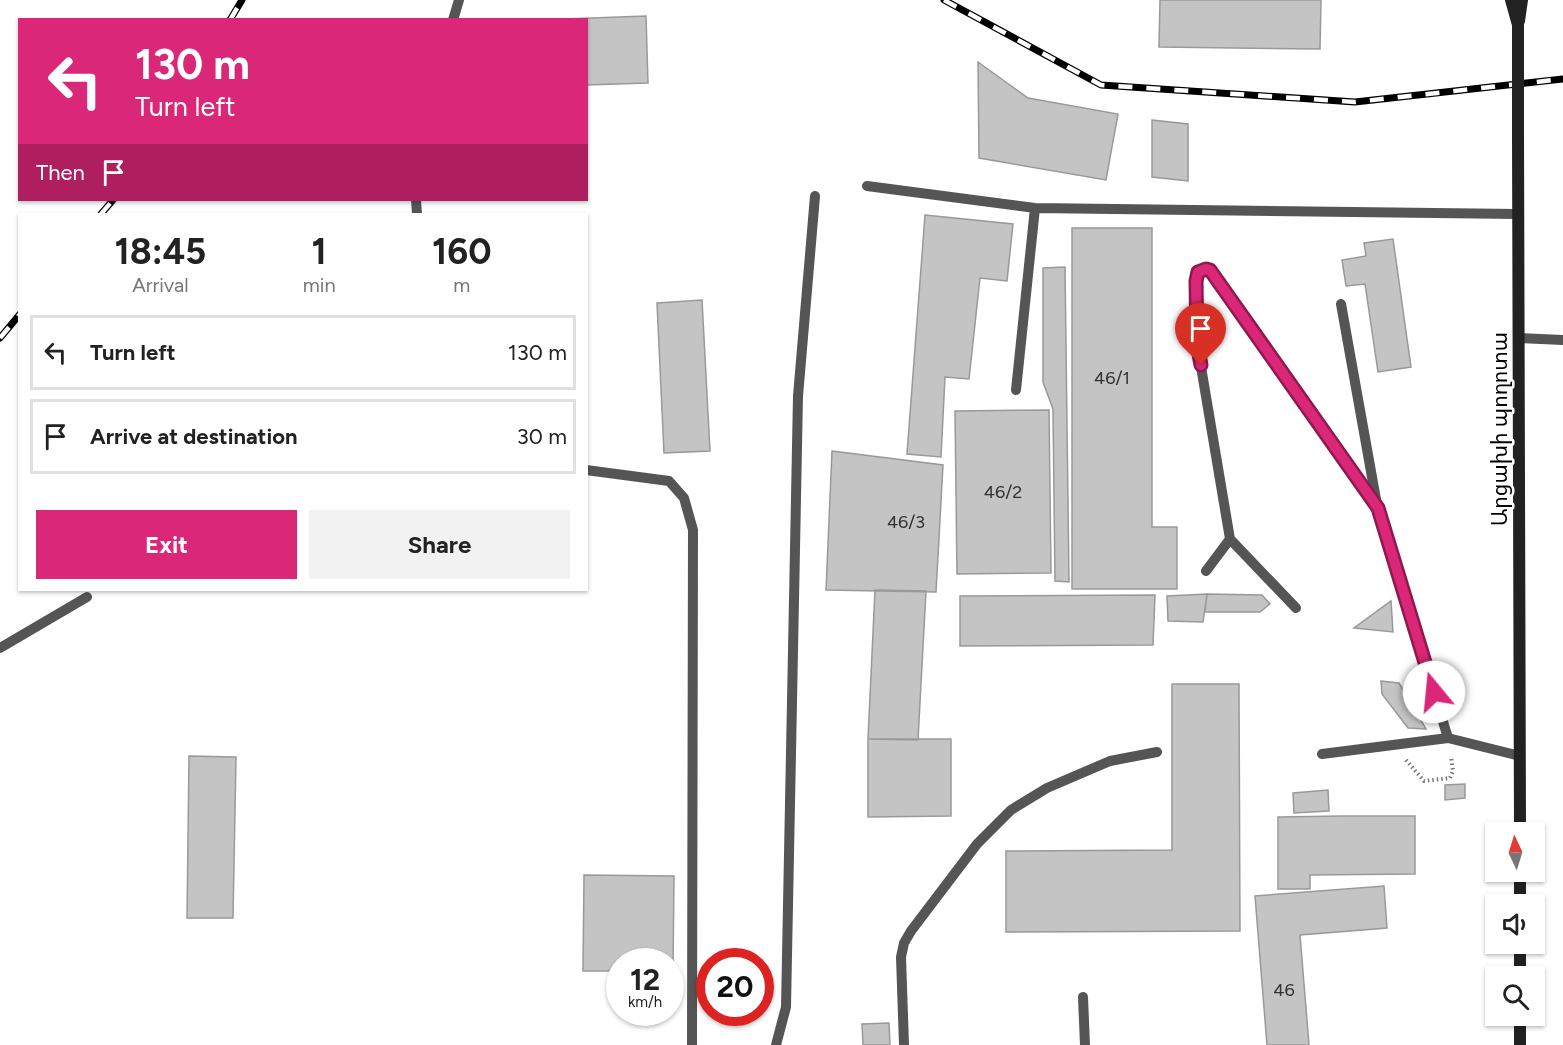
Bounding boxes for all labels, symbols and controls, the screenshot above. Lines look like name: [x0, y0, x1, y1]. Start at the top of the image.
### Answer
text: 130 m: [135, 39, 250, 90]
icon: left: [36, 42, 114, 120]
text: Turn left: [135, 90, 235, 123]
icon: arrive: [97, 156, 130, 189]
text: Then: [36, 159, 85, 186]
text: 18:45: [115, 230, 206, 273]
text: 1: [312, 230, 327, 273]
text: 160: [432, 230, 492, 273]
text: Arrival: [132, 273, 189, 297]
text: min: [303, 273, 336, 297]
text: m: [453, 273, 470, 297]
pin: [1175, 303, 1226, 365]
icon: arrive: [1184, 312, 1217, 345]
street label: Արցախի պողոտա: [1487, 332, 1512, 526]
icon: left: [39, 336, 72, 369]
text: Turn left: [90, 339, 176, 366]
text: 130 m: [508, 339, 567, 366]
house number: 46/1: [1094, 367, 1130, 389]
icon: arrive: [39, 420, 72, 453]
text: Arrive at destination: [90, 423, 298, 450]
text: 30 m: [517, 423, 567, 450]
house number: 46/2: [984, 481, 1022, 503]
button: Exit: [36, 510, 297, 579]
button: Share: [309, 510, 570, 579]
house number: 46/3: [887, 511, 925, 533]
position arrow: [1402, 660, 1466, 724]
north arrow: [1485, 822, 1545, 882]
map controls: [1485, 822, 1545, 1026]
button: sound: [1485, 894, 1545, 954]
speed limit sign: 20: [696, 948, 774, 1026]
text: 12: [630, 961, 660, 998]
button: search: [1485, 966, 1545, 1026]
house number: 46: [1273, 979, 1295, 1001]
text: km/h: [628, 993, 662, 1011]

